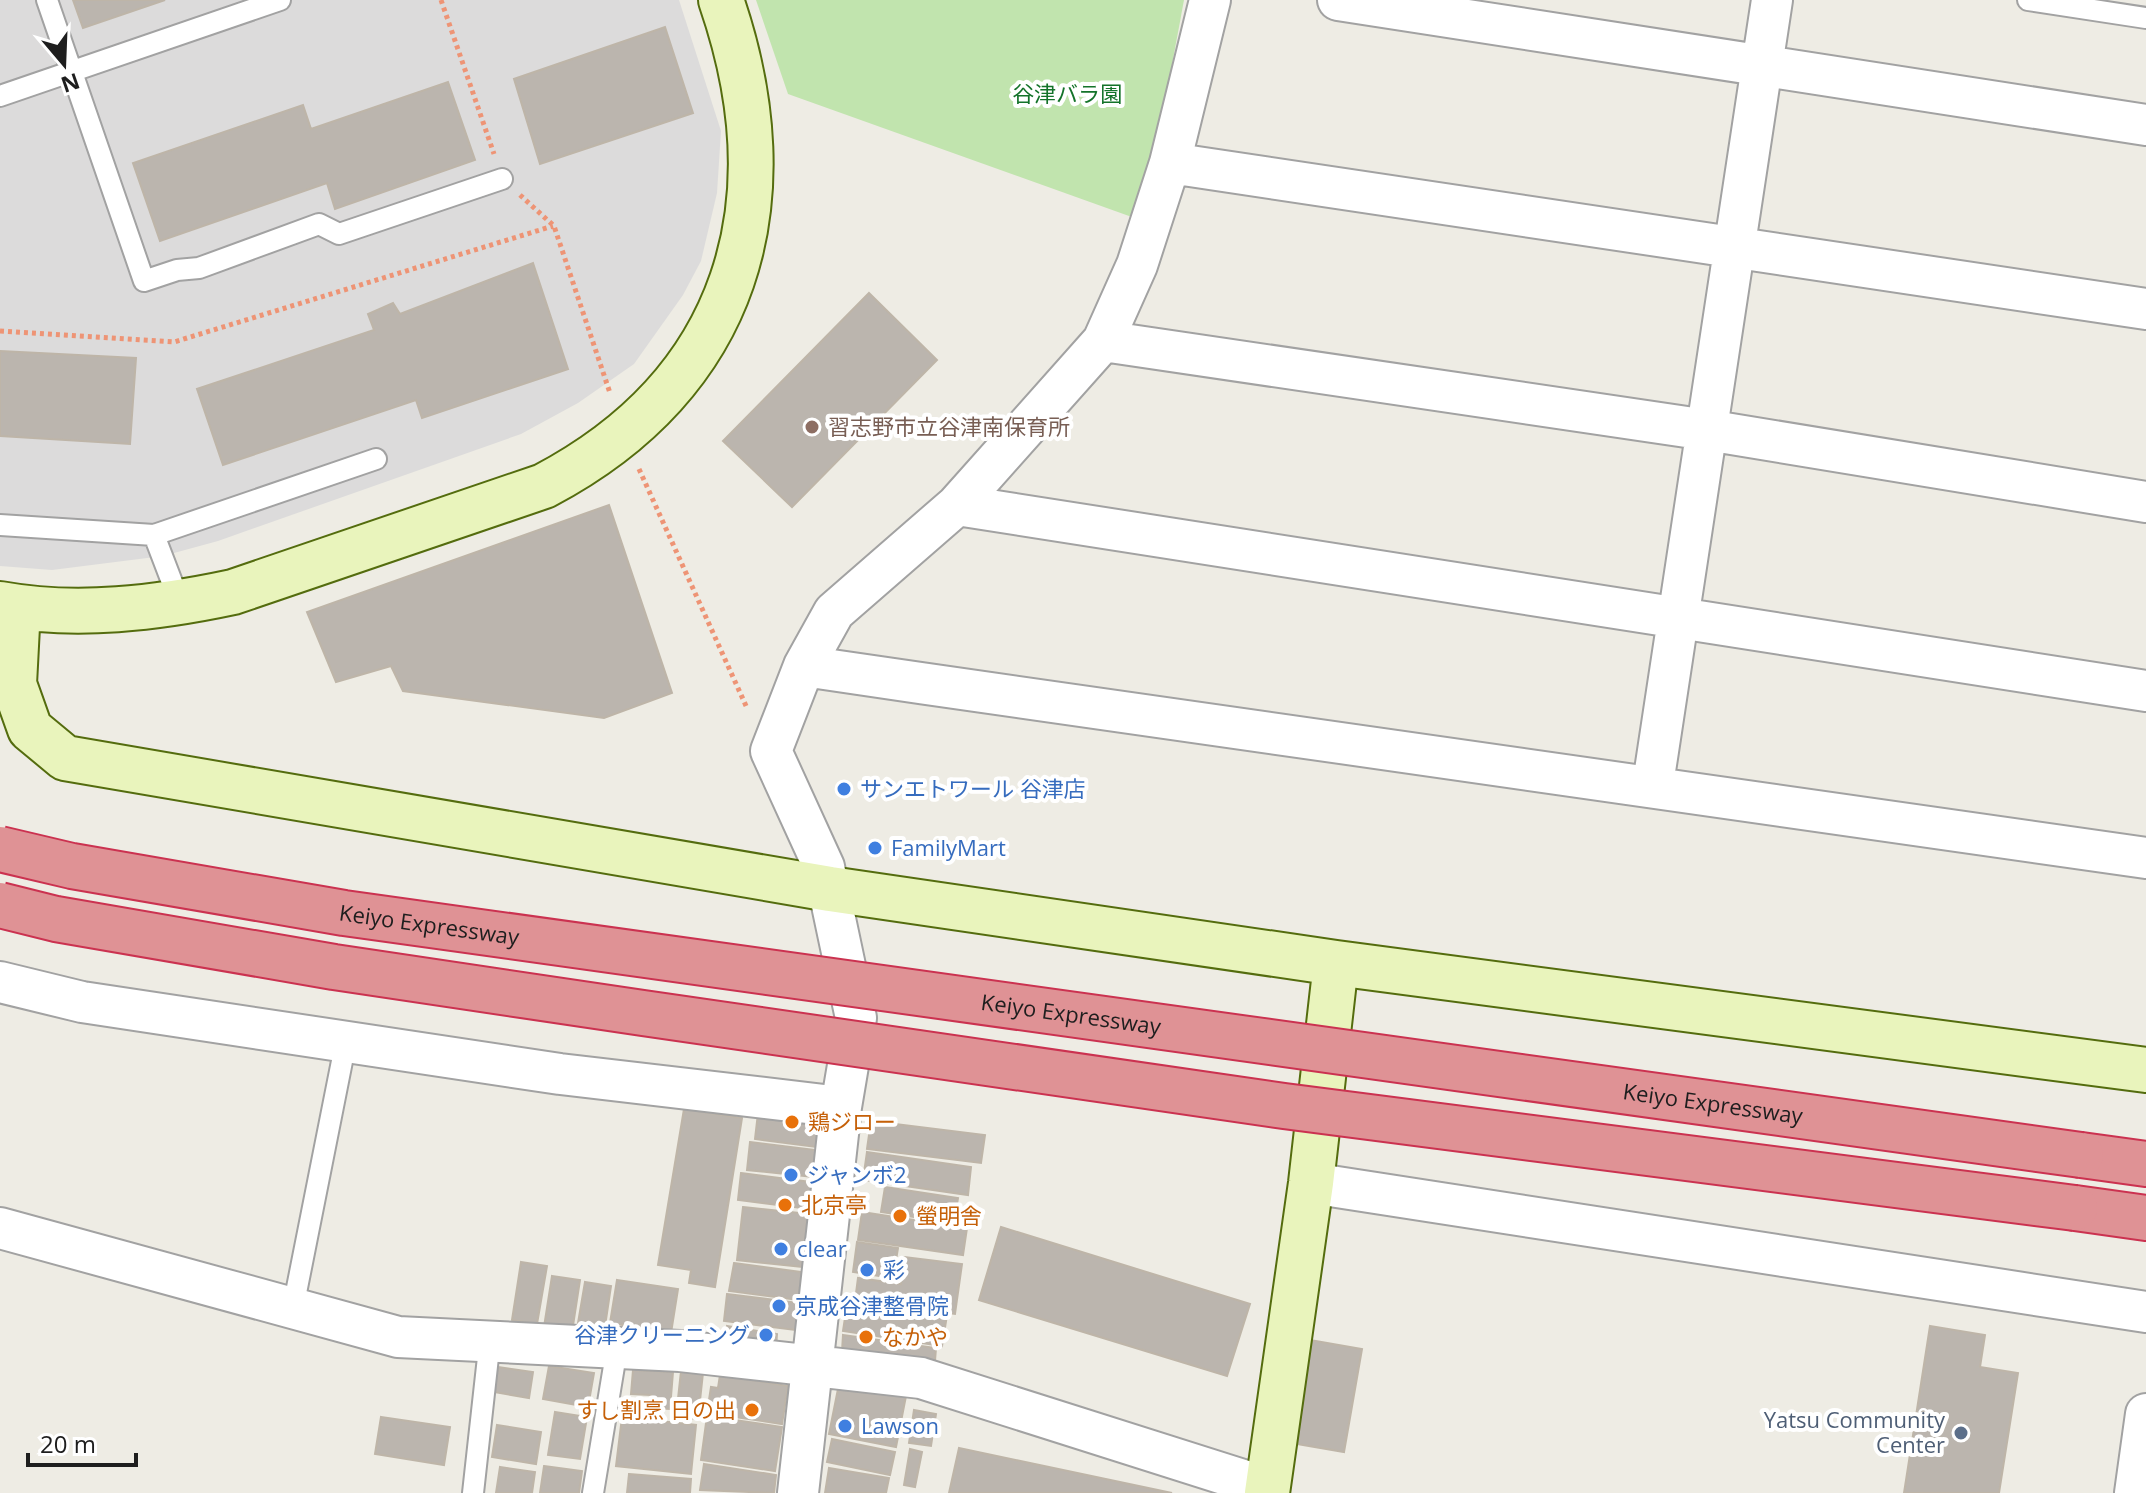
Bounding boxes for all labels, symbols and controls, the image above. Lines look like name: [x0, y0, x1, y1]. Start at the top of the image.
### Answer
north arrow: [24, 24, 104, 104]
text: N: [57, 67, 84, 101]
park label: 谷津バラ園: [1012, 78, 1122, 108]
place label: 習志野市立谷津南保育所: [828, 411, 1070, 441]
marker: 習志野市立谷津南保育所: [803, 418, 821, 436]
place label: サンエトワール 谷津店: [860, 773, 1086, 803]
marker: サンエトワール 谷津店: [835, 780, 853, 798]
place label: FamilyMart: [891, 832, 1006, 862]
marker: FamilyMart: [866, 839, 884, 857]
street label: Keiyo Expressway: [337, 897, 522, 951]
street label: Keiyo Expressway: [979, 986, 1164, 1041]
street label: Keiyo Expressway: [1621, 1075, 1806, 1130]
place label: 鶏ジロー: [808, 1106, 896, 1136]
marker: 鶏ジロー: [783, 1113, 801, 1131]
place label: ジャンボ2: [807, 1159, 906, 1189]
marker: ジャンボ2: [782, 1166, 800, 1184]
place label: 北京亭: [801, 1189, 867, 1219]
marker: 北京亭: [776, 1196, 794, 1214]
place label: 螢明舎: [916, 1200, 982, 1230]
marker: 螢明舎: [891, 1207, 909, 1225]
place label: clear: [797, 1233, 847, 1263]
marker: clear: [772, 1240, 790, 1258]
place label: 彩: [883, 1254, 905, 1284]
marker: 彩: [858, 1261, 876, 1279]
place label: 京成谷津整骨院: [795, 1290, 949, 1320]
marker: 京成谷津整骨院: [770, 1297, 788, 1315]
place label: 谷津クリーニング: [574, 1319, 750, 1349]
place label: なかや: [882, 1321, 948, 1351]
marker: 谷津クリーニング: [757, 1326, 775, 1344]
marker: なかや: [857, 1328, 875, 1346]
place label: すし割烹 日の出: [576, 1394, 736, 1424]
marker: すし割烹 日の出: [743, 1401, 761, 1419]
place label: Yatsu Community Center: [1764, 1404, 1946, 1459]
place label: Lawson: [861, 1410, 939, 1440]
scale bar: [28, 1417, 136, 1467]
marker: Lawson: [836, 1417, 854, 1435]
marker: Yatsu Community Center: [1952, 1424, 1970, 1442]
text: 20 m: [40, 1427, 96, 1460]

